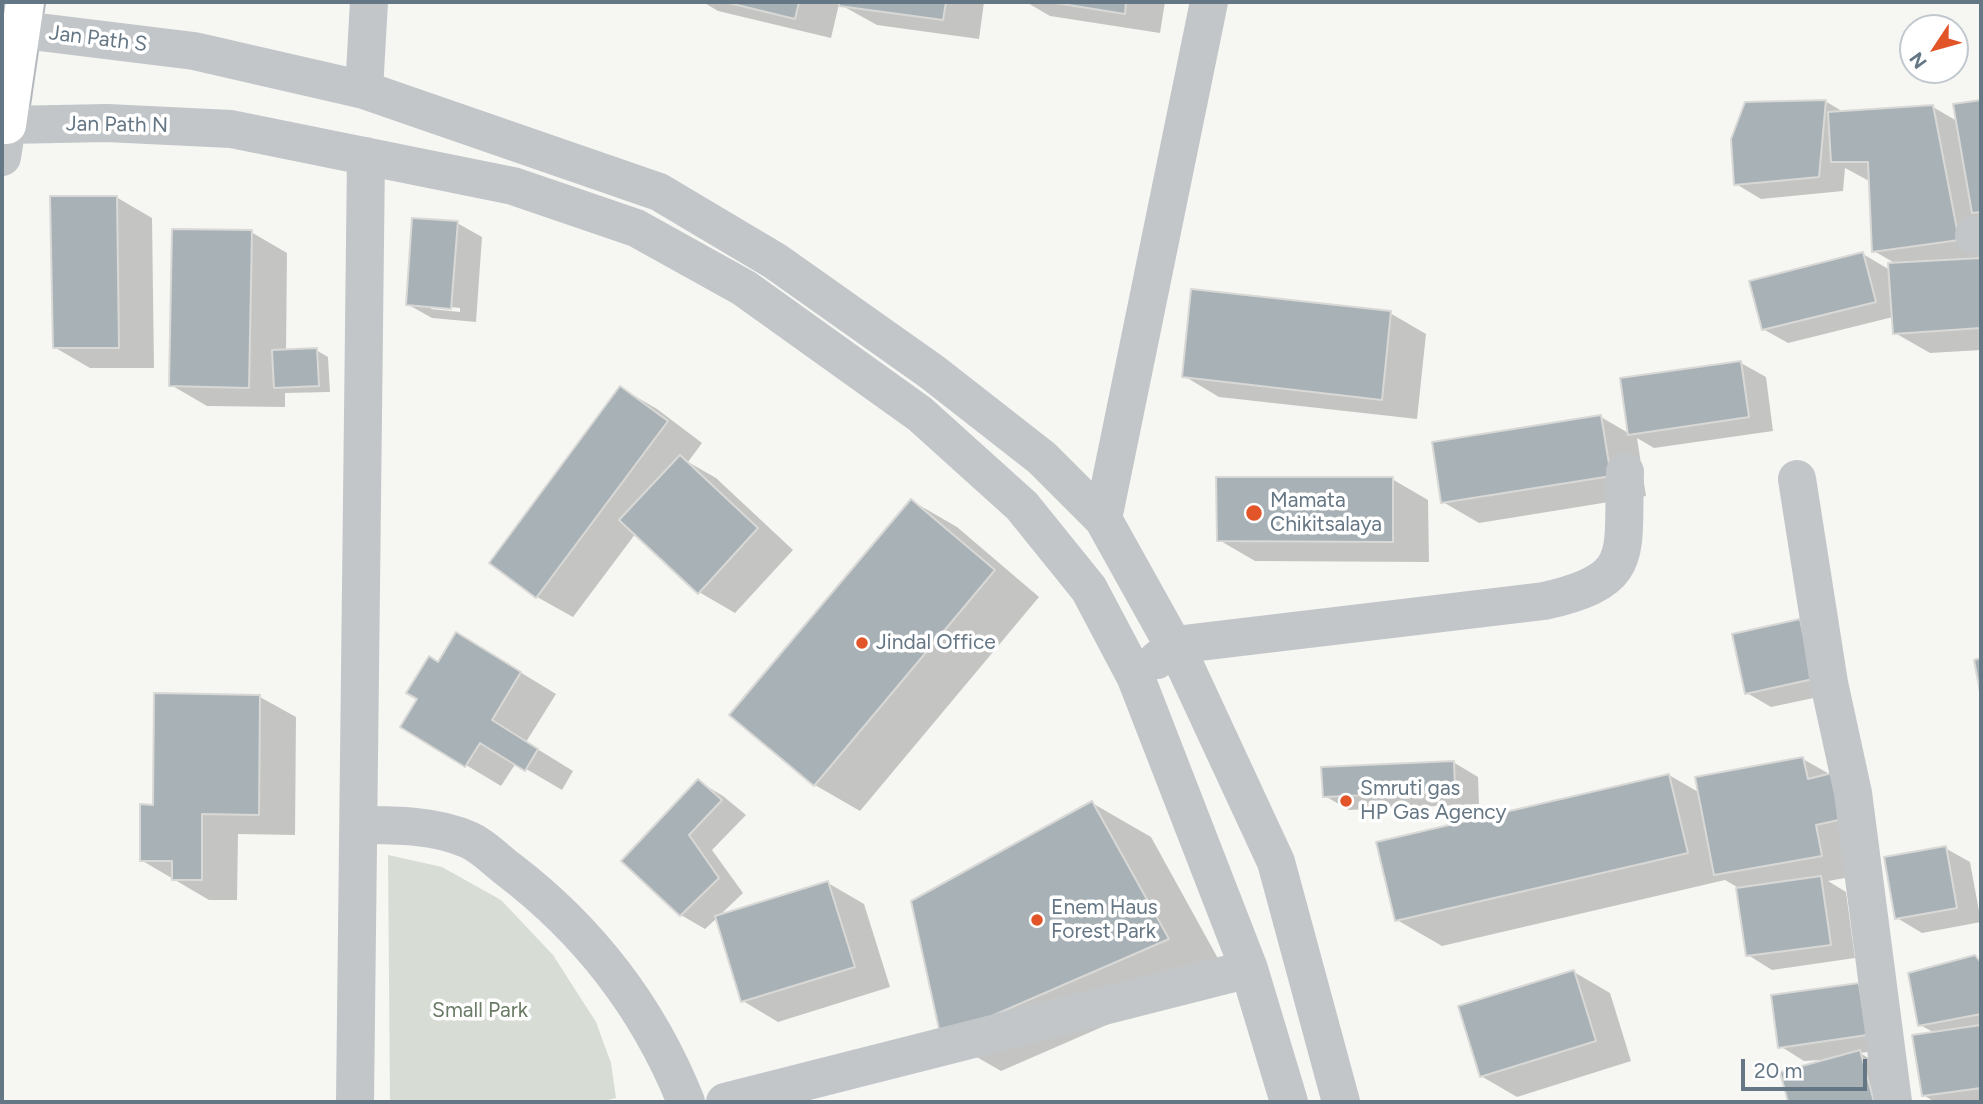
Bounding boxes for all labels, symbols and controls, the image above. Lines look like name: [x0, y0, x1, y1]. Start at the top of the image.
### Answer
north arrow: [1899, 14, 1969, 84]
street label: Jan Path S: [47, 20, 149, 58]
text: N: [1905, 48, 1932, 73]
street label: Jan Path N: [66, 112, 168, 138]
place label: Mamata Chikitsalaya: [1270, 488, 1382, 538]
marker: Mamata Chikitsalaya: [1244, 503, 1264, 523]
place label: Jindal Office: [876, 630, 996, 656]
marker: Jindal Office: [854, 635, 870, 651]
place label: Smruti gas HP Gas Agency: [1360, 776, 1506, 826]
marker: Smruti gas HP Gas Agency: [1338, 793, 1354, 809]
place label: Enem Haus Forest Park: [1051, 895, 1158, 945]
marker: Enem Haus Forest Park: [1029, 912, 1045, 928]
park label: Small Park: [432, 998, 528, 1024]
scale bar: [1745, 1044, 1871, 1088]
text: 20 m: [1754, 1058, 1802, 1083]

